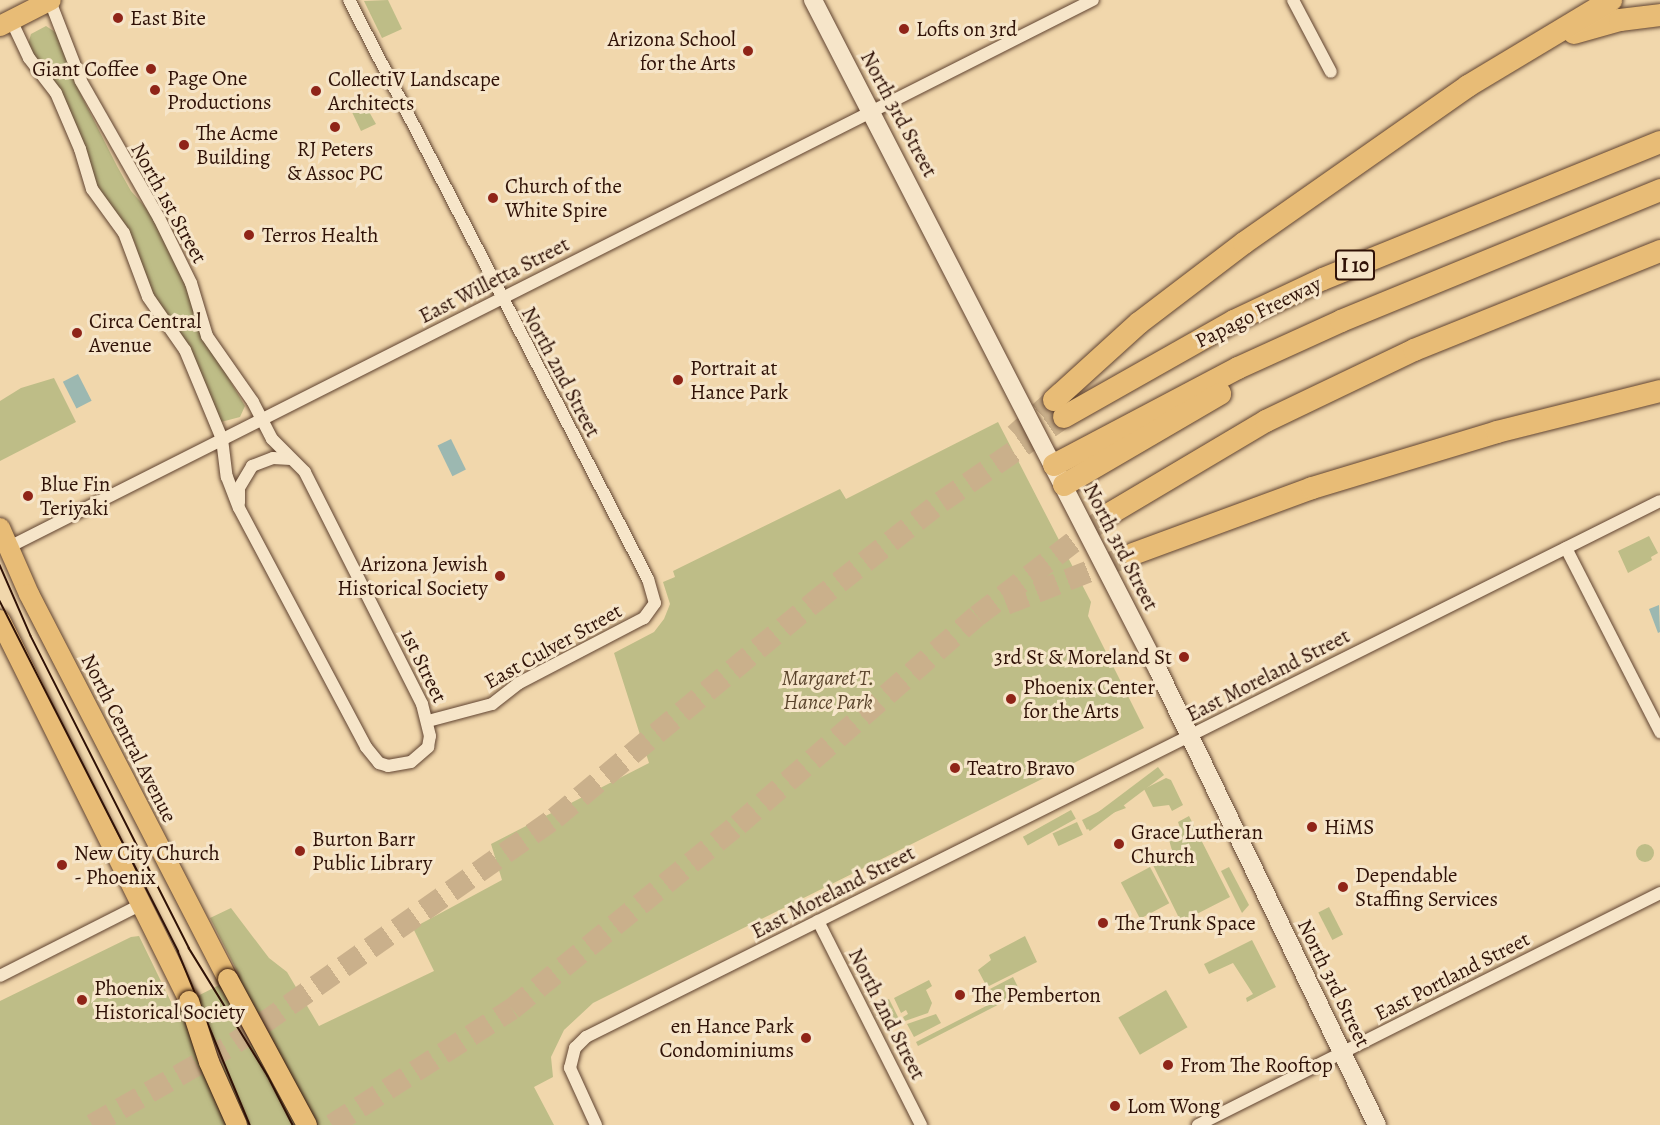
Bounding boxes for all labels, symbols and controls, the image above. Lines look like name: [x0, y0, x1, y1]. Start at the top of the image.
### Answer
place label: East Bite: [130, 5, 206, 31]
marker: East Bite: [111, 11, 125, 25]
place label: Lofts on 3rd: [916, 16, 1017, 42]
marker: Lofts on 3rd: [897, 22, 911, 36]
place label: Arizona School for the Arts: [608, 26, 736, 76]
marker: Arizona School for the Arts: [741, 44, 755, 58]
street label: North 3rd Street: [855, 47, 943, 181]
place label: Giant Coffee: [32, 56, 139, 82]
marker: Giant Coffee: [144, 62, 158, 76]
place label: Page One Productions: [167, 65, 271, 115]
place label: CollectiV Landscape Architects: [328, 66, 500, 116]
marker: Page One Productions: [148, 83, 162, 97]
marker: CollectiV Landscape Architects: [309, 84, 323, 98]
place label: The Acme Building: [196, 120, 278, 170]
marker: RJ Peters & Assoc PC: [328, 120, 342, 134]
place label: RJ Peters & Assoc PC: [287, 136, 383, 186]
street label: North 1st Street: [126, 138, 212, 268]
marker: The Acme Building: [177, 138, 191, 152]
place label: Church of the White Spire: [505, 173, 622, 223]
marker: Church of the White Spire: [486, 191, 500, 205]
place label: Terros Health: [262, 222, 378, 248]
marker: Terros Health: [240, 226, 258, 244]
street label: East Willetta Street: [415, 231, 573, 329]
road number: I 10: [1334, 248, 1376, 282]
street label: Papago Freeway: [1191, 271, 1325, 353]
street label: North 2nd Street: [516, 302, 606, 442]
place label: Circa Central Avenue: [89, 308, 201, 358]
marker: Circa Central Avenue: [70, 326, 84, 340]
place label: Portrait at Hance Park: [690, 355, 788, 405]
marker: Portrait at Hance Park: [671, 373, 685, 387]
place label: Blue Fin Teriyaki: [40, 471, 110, 521]
street label: North 3rd Street: [1078, 479, 1164, 615]
marker: Blue Fin Teriyaki: [21, 489, 35, 503]
place label: Arizona Jewish Historical Society: [337, 551, 488, 601]
marker: Arizona Jewish Historical Society: [493, 569, 507, 583]
street label: East Culver Street: [480, 598, 626, 694]
street label: East Moreland Street: [1182, 623, 1354, 727]
street label: 1st Street: [396, 625, 452, 707]
place label: 3rd St & Moreland St: [994, 644, 1172, 670]
street label: North Central Avenue: [76, 650, 182, 826]
marker: 3rd St & Moreland St: [1177, 650, 1191, 664]
park label: Margaret T. Hance Park: [782, 665, 874, 715]
place label: Phoenix Center for the Arts: [1023, 674, 1155, 724]
marker: Phoenix Center for the Arts: [1004, 692, 1018, 706]
place label: Teatro Bravo: [967, 755, 1075, 781]
marker: Teatro Bravo: [948, 761, 962, 775]
place label: HiMS: [1324, 814, 1374, 840]
place label: Grace Lutheran Church: [1131, 819, 1263, 869]
marker: HiMS: [1305, 820, 1319, 834]
place label: Burton Barr Public Library: [312, 826, 432, 876]
marker: Grace Lutheran Church: [1112, 837, 1126, 851]
place label: New City Church - Phoenix: [74, 840, 220, 890]
street label: East Moreland Street: [747, 840, 919, 944]
marker: Burton Barr Public Library: [293, 844, 307, 858]
marker: New City Church - Phoenix: [55, 858, 69, 872]
place label: Dependable Staffing Services: [1355, 862, 1498, 912]
marker: Dependable Staffing Services: [1336, 880, 1350, 894]
place label: The Trunk Space: [1115, 910, 1256, 936]
street label: North 3rd Street: [1292, 915, 1376, 1051]
marker: The Trunk Space: [1096, 916, 1110, 930]
street label: East Portland Street: [1370, 926, 1534, 1026]
street label: North 2nd Street: [843, 944, 931, 1084]
place label: Phoenix Historical Society: [94, 975, 245, 1025]
place label: The Pemberton: [972, 982, 1101, 1008]
marker: The Pemberton: [953, 988, 967, 1002]
marker: Phoenix Historical Society: [75, 993, 89, 1007]
place label: en Hance Park Condominiums: [659, 1013, 794, 1063]
marker: en Hance Park Condominiums: [799, 1031, 813, 1045]
place label: From The Rooftop: [1180, 1052, 1333, 1078]
marker: From The Rooftop: [1161, 1058, 1175, 1072]
place label: Lom Wong: [1127, 1093, 1220, 1119]
marker: Lom Wong: [1108, 1099, 1122, 1113]

